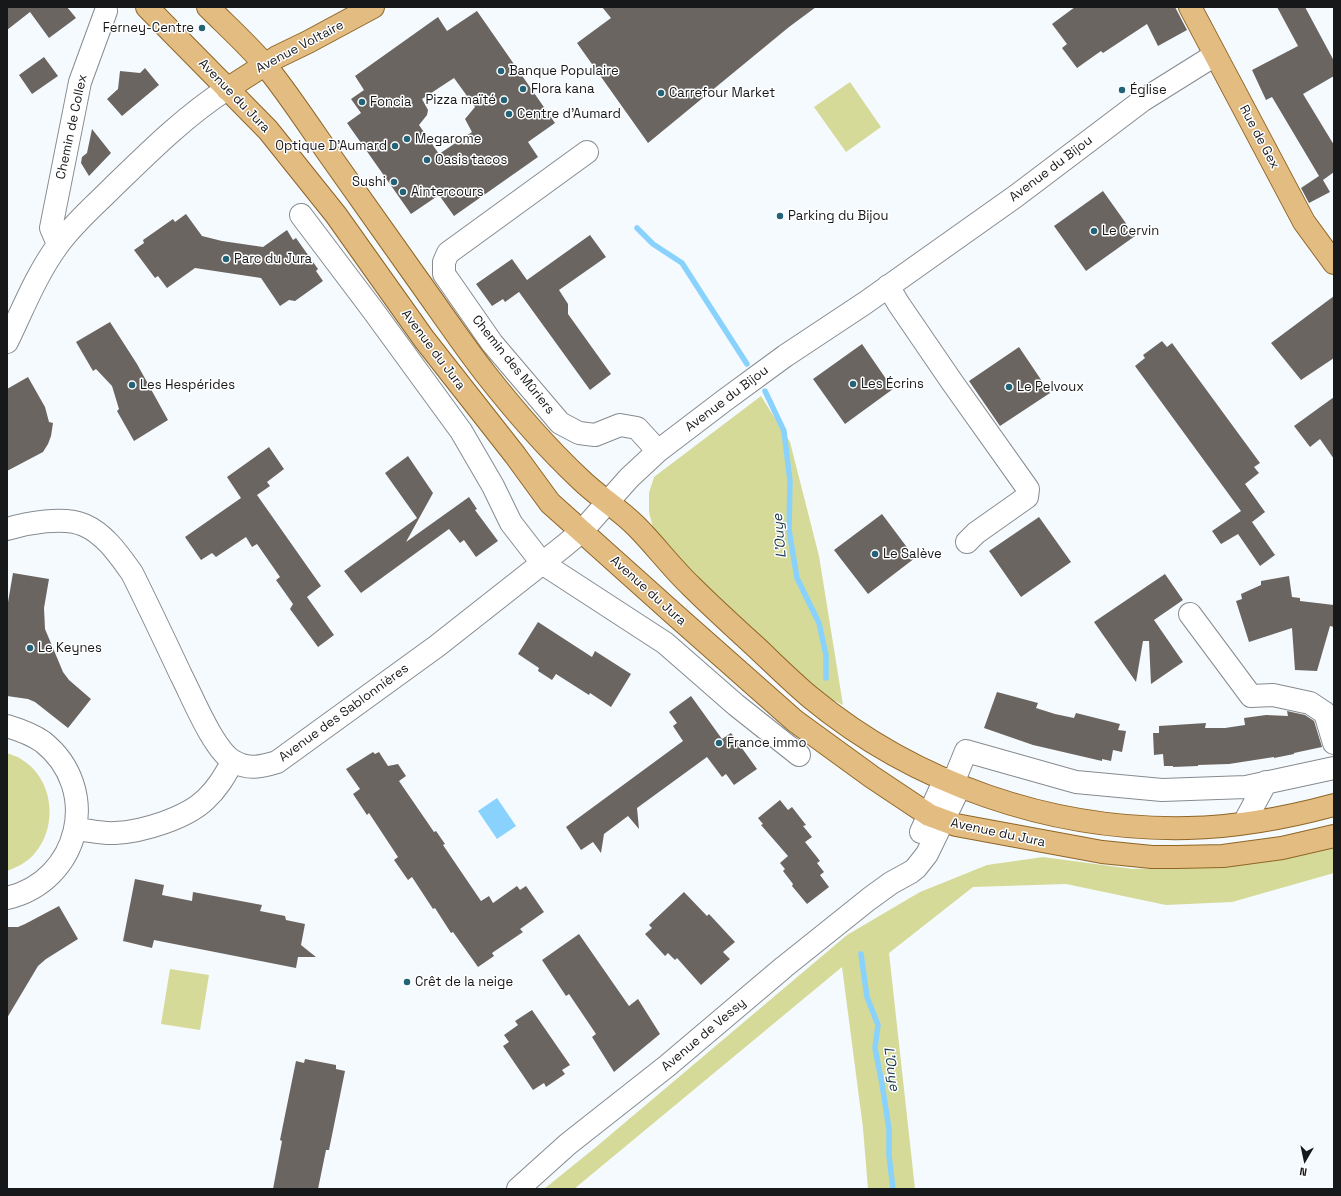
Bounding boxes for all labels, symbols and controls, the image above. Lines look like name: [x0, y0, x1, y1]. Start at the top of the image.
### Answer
street label: Avenue Voltaire: [254, 17, 346, 77]
place label: Ferney-Centre: [103, 20, 194, 36]
marker: Ferney-Centre: [197, 23, 207, 33]
street label: Avenue du Jura: [195, 56, 273, 136]
place label: Banque Populaire: [509, 63, 619, 79]
marker: Banque Populaire: [496, 66, 506, 76]
street label: Chemin de Collex: [53, 73, 91, 181]
place label: Flora kana: [531, 81, 594, 97]
place label: Église: [1130, 82, 1167, 98]
marker: Flora kana: [518, 84, 528, 94]
place label: Carrefour Market: [669, 85, 775, 101]
marker: Église: [1117, 85, 1127, 95]
marker: Carrefour Market: [656, 88, 666, 98]
place label: Pizza maïté: [425, 92, 496, 108]
place label: Foncia: [370, 94, 411, 110]
marker: Pizza maïté: [499, 95, 509, 105]
marker: Foncia: [357, 97, 367, 107]
street label: Rue de Gex: [1236, 102, 1282, 172]
place label: Centre d'Aumard: [517, 106, 621, 122]
marker: Centre d'Aumard: [504, 109, 514, 119]
place label: Megarome: [415, 131, 481, 147]
street label: Avenue du Bijou: [1006, 133, 1096, 205]
marker: Megarome: [402, 134, 412, 144]
place label: Optique D'Aumard: [275, 138, 387, 154]
marker: Optique D'Aumard: [390, 141, 400, 151]
place label: Oasis tacos: [435, 152, 507, 168]
marker: Oasis tacos: [422, 155, 432, 165]
place label: Sushi: [352, 174, 386, 190]
marker: Sushi: [389, 177, 399, 187]
place label: Aintercours: [411, 184, 484, 200]
marker: Aintercours: [398, 187, 408, 197]
place label: Parking du Bijou: [788, 208, 889, 224]
marker: Parking du Bijou: [775, 211, 785, 221]
place label: Le Cervin: [1102, 223, 1159, 239]
marker: Le Cervin: [1089, 226, 1099, 236]
place label: Parc du Jura: [234, 251, 312, 267]
marker: Parc du Jura: [221, 254, 231, 264]
street label: Avenue du Jura: [398, 307, 468, 393]
street label: Chemin des Mûriers: [468, 312, 558, 418]
street label: Avenue du Bijou: [682, 363, 772, 435]
place label: Les Écrins: [861, 376, 924, 392]
place label: Les Hespérides: [140, 377, 235, 393]
marker: Les Écrins: [848, 379, 858, 389]
place label: Le Pelvoux: [1017, 379, 1084, 395]
marker: Les Hespérides: [127, 380, 137, 390]
marker: Le Pelvoux: [1004, 382, 1014, 392]
water label: L'Ouye: [770, 513, 790, 559]
place label: Le Salève: [883, 546, 942, 562]
marker: Le Salève: [870, 549, 880, 559]
street label: Avenue du Jura: [607, 553, 689, 629]
place label: Le Keynes: [38, 640, 102, 656]
marker: Le Keynes: [25, 643, 35, 653]
street label: Avenue des Sablonnières: [276, 661, 412, 765]
place label: France immo: [727, 735, 807, 751]
marker: France immo: [714, 738, 724, 748]
street label: Avenue du Jura: [949, 815, 1047, 851]
place label: Crêt de la neige: [415, 974, 513, 990]
marker: Crêt de la neige: [402, 977, 412, 987]
street label: Avenue de Vessy: [659, 995, 749, 1075]
water label: L'Ouye: [880, 1046, 902, 1092]
north arrow: [1285, 1140, 1325, 1180]
text: N: [1298, 1164, 1308, 1179]

